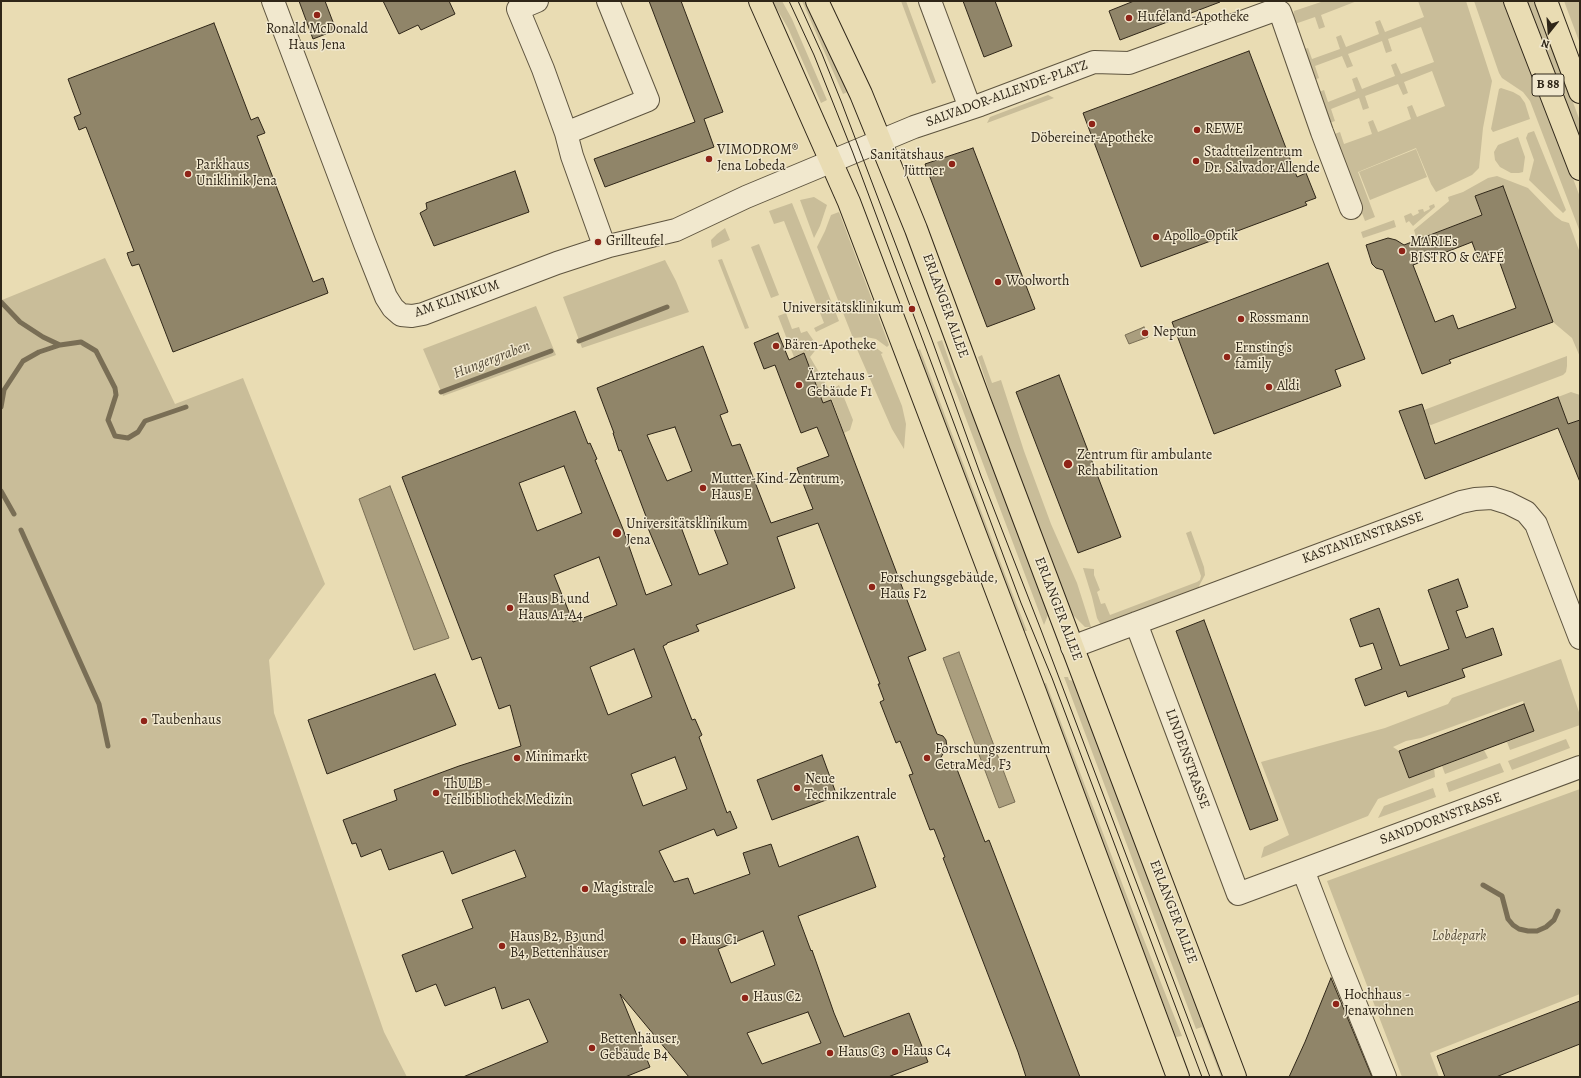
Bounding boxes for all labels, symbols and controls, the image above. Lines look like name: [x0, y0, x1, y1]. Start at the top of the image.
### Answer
marker: Ronald McDonald Haus Jena: [312, 10, 322, 20]
place label: Hufeland-Apotheke: [1137, 10, 1249, 26]
north arrow: [1529, 12, 1569, 52]
marker: Hufeland-Apotheke: [1124, 13, 1134, 23]
place label: Ronald McDonald Haus Jena: [266, 22, 368, 54]
text: N: [1539, 36, 1551, 52]
street label: SALVADOR-ALLENDE-PLATZ: [924, 57, 1090, 131]
road number: B 88: [1532, 74, 1564, 96]
marker: Döbereiner-Apotheke: [1087, 119, 1097, 129]
place label: REWE: [1205, 122, 1243, 138]
marker: REWE: [1192, 125, 1202, 135]
place label: Döbereiner-Apotheke: [1031, 131, 1153, 147]
place label: VIMODROM® Jena Lobeda: [717, 143, 798, 176]
place label: Stadtteilzentrum Dr. Salvador Allende: [1204, 145, 1320, 178]
place label: Sanitätshaus Jüttner: [870, 148, 944, 180]
marker: VIMODROM® Jena Lobeda: [704, 154, 714, 164]
marker: Stadtteilzentrum Dr. Salvador Allende: [1191, 156, 1201, 166]
place label: Parkhaus Uniklinik Jena: [196, 158, 277, 190]
marker: Sanitätshaus Jüttner: [947, 159, 957, 169]
marker: Parkhaus Uniklinik Jena: [183, 169, 193, 179]
place label: Apollo-Optik: [1164, 229, 1238, 245]
marker: Apollo-Optik: [1151, 232, 1161, 242]
place label: Grillteufel: [606, 234, 664, 250]
place label: MARIEs BISTRO & CAFÉ: [1410, 235, 1504, 268]
marker: Grillteufel: [593, 237, 603, 247]
marker: MARIEs BISTRO & CAFÉ: [1397, 246, 1407, 256]
street label: ERLANGER ALLEE: [918, 252, 972, 360]
place label: Woolworth: [1006, 274, 1069, 290]
street label: AM KLINIKUM: [412, 277, 502, 321]
marker: Woolworth: [993, 277, 1003, 287]
place label: Universitätsklinikum: [782, 301, 904, 317]
marker: Universitätsklinikum: [907, 304, 917, 314]
place label: Rossmann: [1249, 311, 1309, 327]
marker: Rossmann: [1236, 314, 1246, 324]
place label: Neptun: [1153, 325, 1196, 341]
marker: Neptun: [1140, 328, 1150, 338]
water label: Hungergraben: [451, 337, 533, 383]
place label: Bären-Apotheke: [784, 338, 876, 354]
marker: Bären-Apotheke: [771, 341, 781, 351]
place label: Ernsting's family: [1235, 341, 1292, 374]
marker: Ernsting's family: [1222, 352, 1232, 362]
place label: Ärztehaus - Gebäude F1: [807, 369, 873, 402]
place label: Aldi: [1277, 379, 1300, 395]
marker: Ärztehaus - Gebäude F1: [794, 380, 804, 390]
marker: Aldi: [1264, 382, 1274, 392]
place label: Zentrum für ambulante Rehabilitation: [1077, 448, 1212, 480]
marker: Zentrum für ambulante Rehabilitation: [1062, 458, 1074, 470]
place label: Mutter-Kind-Zentrum, Haus E: [711, 472, 844, 504]
marker: Mutter-Kind-Zentrum, Haus E: [698, 483, 708, 493]
street label: KASTANIENSTRASSE: [1300, 508, 1426, 568]
place label: Universitätsklinikum Jena: [626, 517, 748, 550]
marker: Universitätsklinikum Jena: [611, 527, 623, 539]
street label: ERLANGER ALLEE: [1030, 555, 1086, 663]
place label: Forschungsgebäude, Haus F2: [880, 571, 998, 604]
marker: Forschungsgebäude, Haus F2: [867, 582, 877, 592]
place label: Haus B1 und Haus A1-A4: [518, 592, 589, 624]
marker: Haus B1 und Haus A1-A4: [505, 603, 515, 613]
street label: LINDENSTRASSE: [1161, 707, 1213, 811]
place label: Taubenhaus: [152, 713, 221, 729]
marker: Taubenhaus: [139, 716, 149, 726]
place label: Forschungszentrum CetraMed, F3: [935, 742, 1050, 774]
place label: Minimarkt: [525, 750, 587, 766]
marker: Minimarkt: [512, 753, 522, 763]
marker: Forschungszentrum CetraMed, F3: [922, 753, 932, 763]
place label: Neue Technikzentrale: [805, 772, 897, 804]
place label: ThULB - Teilbibliothek Medizin: [444, 777, 572, 810]
marker: Neue Technikzentrale: [792, 783, 802, 793]
marker: ThULB - Teilbibliothek Medizin: [431, 788, 441, 798]
street label: SANDDORNSTRASSE: [1378, 789, 1504, 849]
street label: ERLANGER ALLEE: [1145, 858, 1201, 966]
place label: Magistrale: [593, 881, 654, 897]
marker: Magistrale: [580, 884, 590, 894]
park label: Lobdepark: [1432, 929, 1486, 945]
place label: Haus B2, B3 und B4, Bettenhäuser: [510, 930, 608, 962]
place label: Haus C1: [691, 933, 737, 949]
marker: Haus C1: [678, 936, 688, 946]
marker: Haus B2, B3 und B4, Bettenhäuser: [497, 941, 507, 951]
place label: Hochhaus - Jenawohnen: [1344, 988, 1414, 1020]
place label: Haus C2: [753, 990, 801, 1006]
marker: Haus C2: [740, 993, 750, 1003]
marker: Hochhaus - Jenawohnen: [1331, 999, 1341, 1009]
place label: Bettenhäuser, Gebäude B4: [600, 1032, 680, 1064]
marker: Bettenhäuser, Gebäude B4: [587, 1043, 597, 1053]
place label: Haus C4: [903, 1044, 951, 1060]
place label: Haus C3: [838, 1045, 885, 1061]
marker: Haus C4: [890, 1047, 900, 1057]
marker: Haus C3: [825, 1048, 835, 1058]

